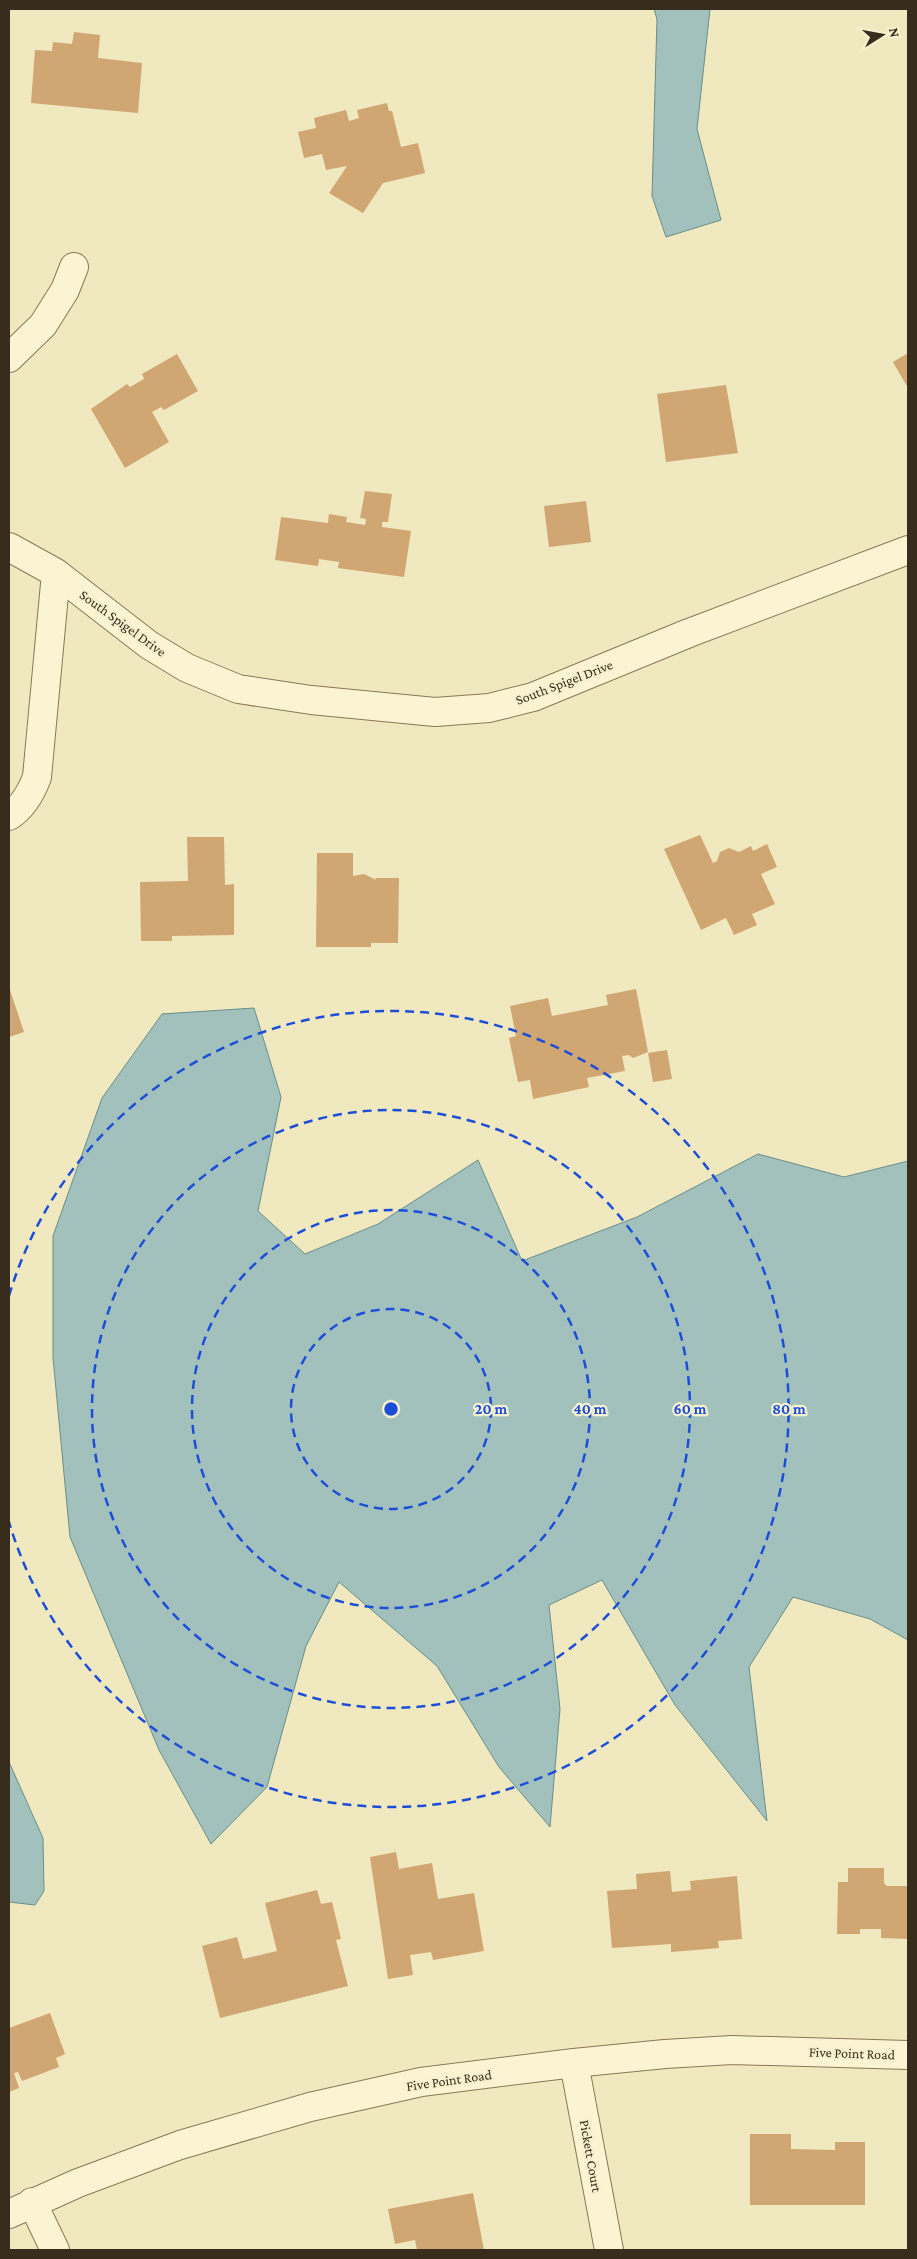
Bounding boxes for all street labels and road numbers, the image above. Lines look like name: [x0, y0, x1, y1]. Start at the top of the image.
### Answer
street label: South Spigel Drive: [77, 586, 169, 660]
street label: South Spigel Drive: [513, 656, 615, 708]
street label: Five Point Road: [809, 2044, 896, 2063]
street label: Five Point Road: [405, 2066, 493, 2094]
street label: Pickett Court: [577, 2119, 605, 2194]

